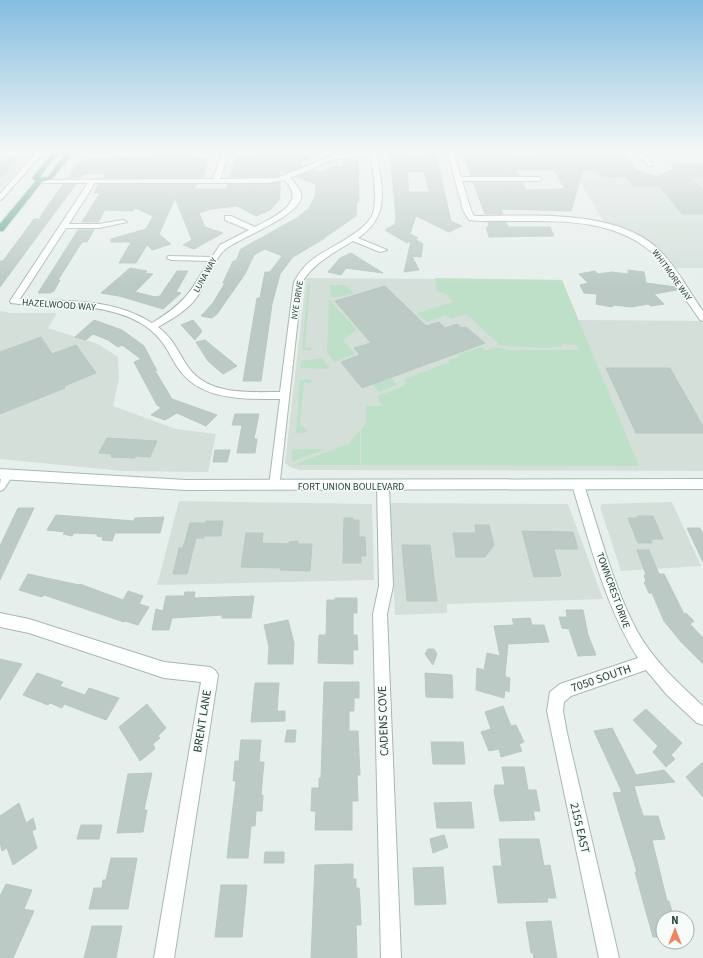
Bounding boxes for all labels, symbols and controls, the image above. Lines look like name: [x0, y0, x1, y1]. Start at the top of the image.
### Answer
street label: WHITMORE WAY: [649, 247, 695, 304]
street label: LUNA WAY: [190, 255, 221, 295]
street label: NYE DRIVE: [288, 280, 307, 320]
street label: HAZELWOOD WAY: [22, 295, 97, 315]
street label: FORT UNION BOULEVARD: [298, 480, 404, 494]
street label: TOWNCREST DRIVE: [593, 550, 633, 630]
street label: 7050 SOUTH: [569, 660, 634, 697]
street label: CADENS COVE: [374, 685, 393, 757]
street label: BRENT LANE: [189, 688, 216, 754]
street label: 2155 EAST: [565, 801, 594, 856]
north arrow: [655, 910, 695, 950]
text: N: [671, 913, 679, 928]

